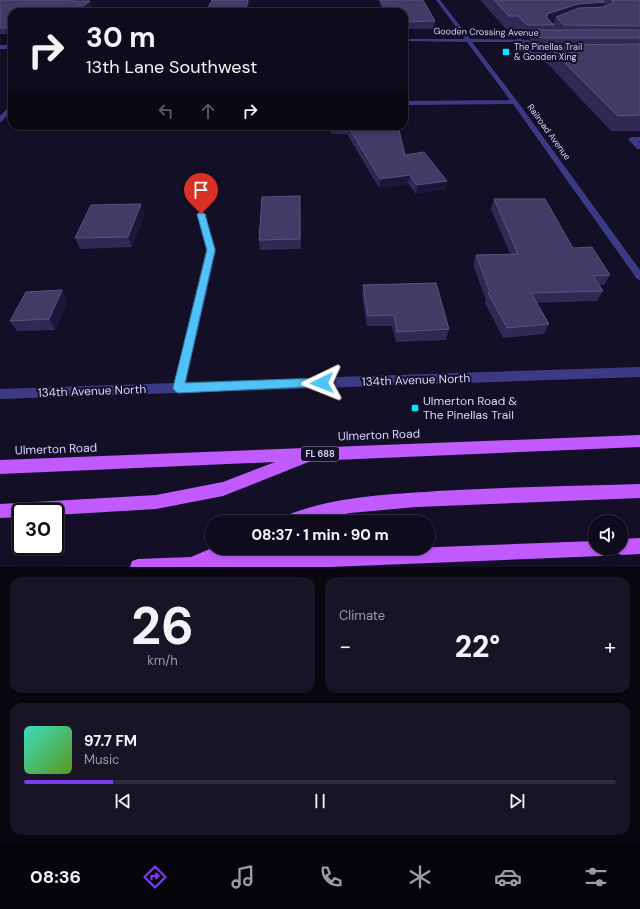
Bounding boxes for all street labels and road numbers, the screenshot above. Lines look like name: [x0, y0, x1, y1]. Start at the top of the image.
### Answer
street label: Gooden Crossing Avenue: [433, 25, 539, 39]
street label: Railroad Avenue: [525, 102, 573, 162]
street label: 134th Avenue North: [362, 370, 471, 390]
street label: 134th Avenue North: [38, 381, 147, 401]
street label: Ulmerton Road: [338, 426, 420, 444]
street label: Ulmerton Road: [15, 440, 97, 458]
road number: FL 688: [301, 447, 339, 461]

